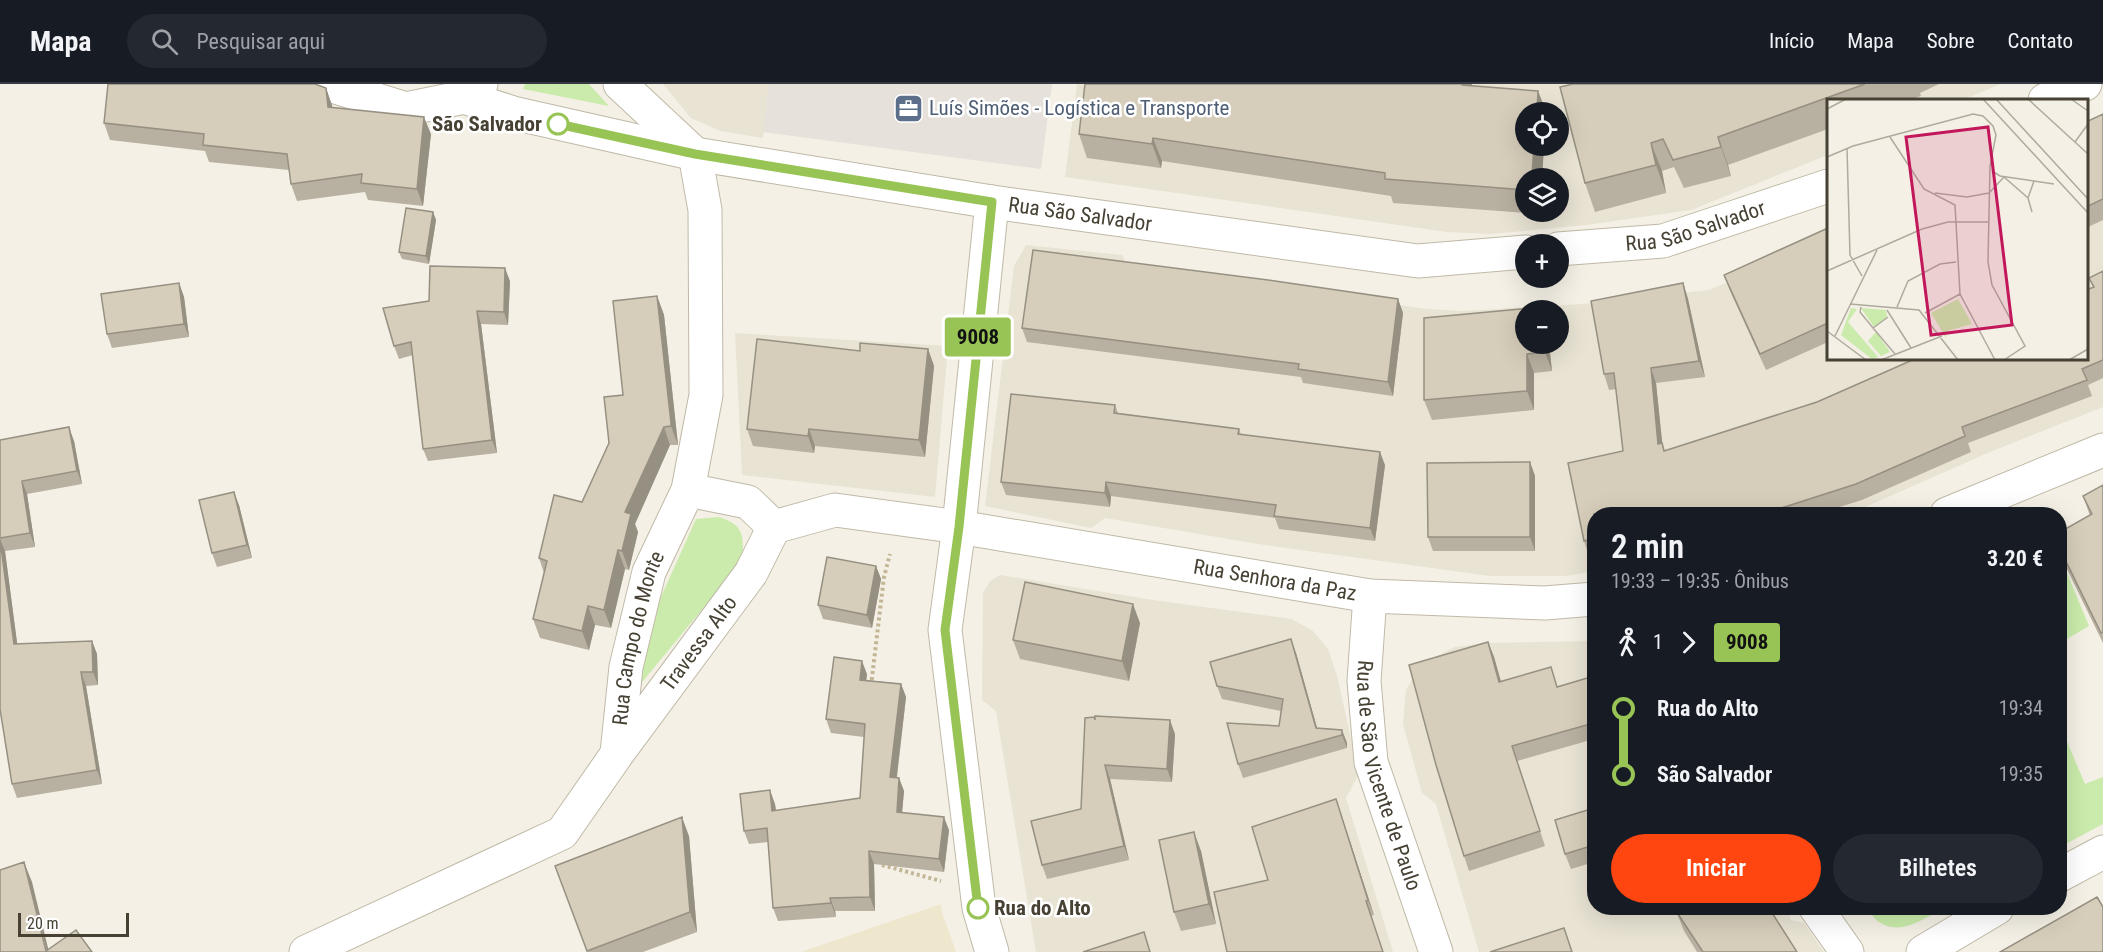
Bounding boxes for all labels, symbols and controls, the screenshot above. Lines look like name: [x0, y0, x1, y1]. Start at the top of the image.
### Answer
search box: [127, 14, 547, 68]
text: Mapa: [30, 25, 91, 58]
icon: search: [148, 25, 181, 58]
text: Pesquisar aqui: [196, 29, 325, 54]
text: Início: [1769, 29, 1814, 53]
text: Mapa: [1847, 29, 1894, 53]
text: Sobre: [1927, 29, 1975, 53]
text: Contato: [2008, 29, 2073, 53]
office icon: Luís Simões - Logística e Transporte: [892, 92, 924, 124]
place label: Luís Simões - Logística e Transporte: [929, 96, 1230, 120]
inset map: [1827, 99, 2088, 360]
map controls: [1515, 102, 1569, 354]
button: locate: [1515, 102, 1569, 156]
place label: São Salvador: [432, 112, 542, 136]
marker: São Salvador: [547, 113, 569, 135]
button: layers: [1515, 168, 1569, 222]
street label: Rua São Salvador: [1007, 192, 1153, 236]
street label: Rua São Salvador: [1625, 196, 1768, 256]
button: +: [1515, 234, 1569, 288]
button: −: [1515, 300, 1569, 354]
line badge: 9008: [936, 318, 1020, 356]
text: 9008: [957, 325, 999, 349]
text: 2 min: [1611, 527, 1684, 566]
text: 3.20 €: [1987, 546, 2043, 571]
street label: Rua Campo do Monte: [608, 547, 669, 726]
street label: Rua Senhora da Paz: [1192, 555, 1358, 606]
text: 19:33 – 19:35 · Ônibus: [1611, 569, 1789, 593]
street label: Travessa Alto: [656, 591, 742, 696]
icon: walk: [1611, 626, 1644, 659]
icon: forward: [1672, 626, 1705, 659]
text: 1: [1653, 630, 1663, 654]
text: 9008: [1726, 630, 1768, 654]
street label: Rua de São Vicente de Paulo: [1352, 659, 1426, 894]
text: Rua do Alto: [1657, 696, 1758, 721]
text: 19:34: [1999, 696, 2043, 720]
text: São Salvador: [1657, 762, 1772, 787]
text: 19:35: [1999, 762, 2043, 786]
button: Iniciar: [1611, 834, 1821, 903]
button: Bilhetes: [1833, 834, 2043, 903]
place label: Rua do Alto: [994, 896, 1091, 920]
marker: Rua do Alto: [967, 897, 989, 919]
scale bar: [18, 910, 129, 938]
text: 20 m: [27, 914, 59, 933]

